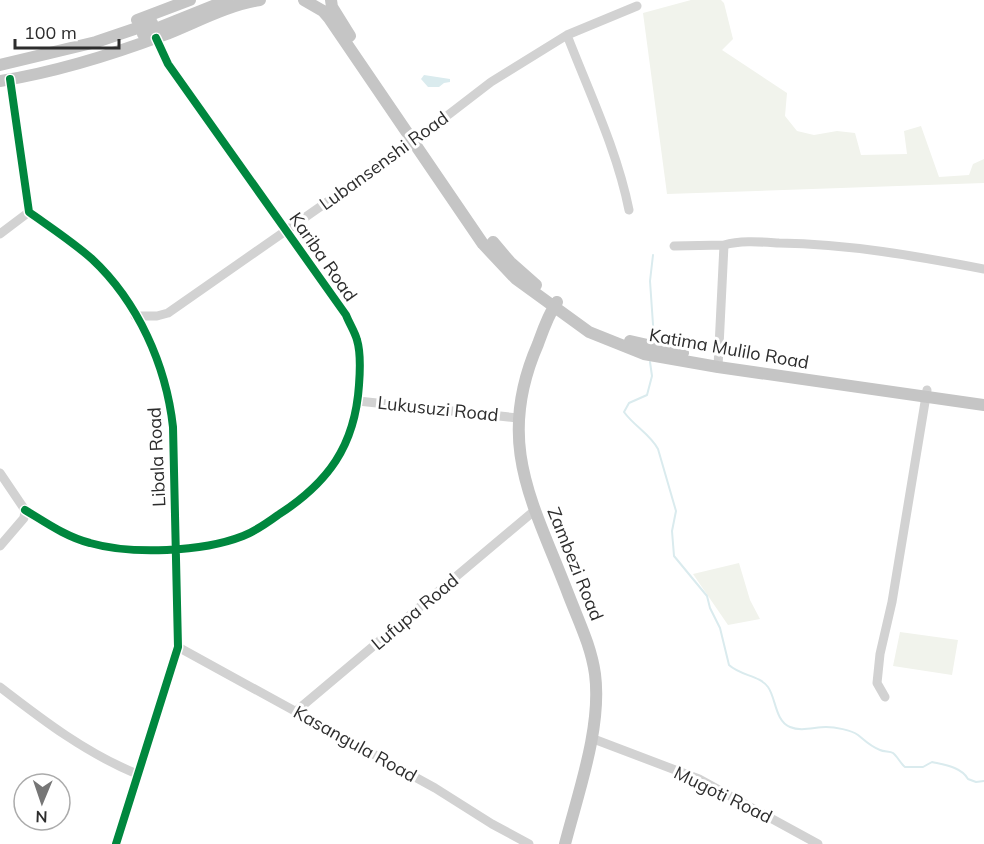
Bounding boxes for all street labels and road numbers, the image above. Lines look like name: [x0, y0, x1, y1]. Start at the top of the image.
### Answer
street label: Lubansenshi Road: [315, 106, 453, 215]
street label: Kariba Road: [284, 208, 363, 306]
street label: Katima Mulilo Road: [647, 323, 811, 374]
street label: Lukusuzi Road: [376, 391, 500, 426]
street label: Libala Road: [142, 407, 171, 507]
street label: Zambezi Road: [542, 504, 609, 624]
street label: Lufupa Road: [366, 568, 463, 655]
street label: Kasangula Road: [289, 700, 421, 787]
street label: Mugoti Road: [670, 761, 776, 828]

